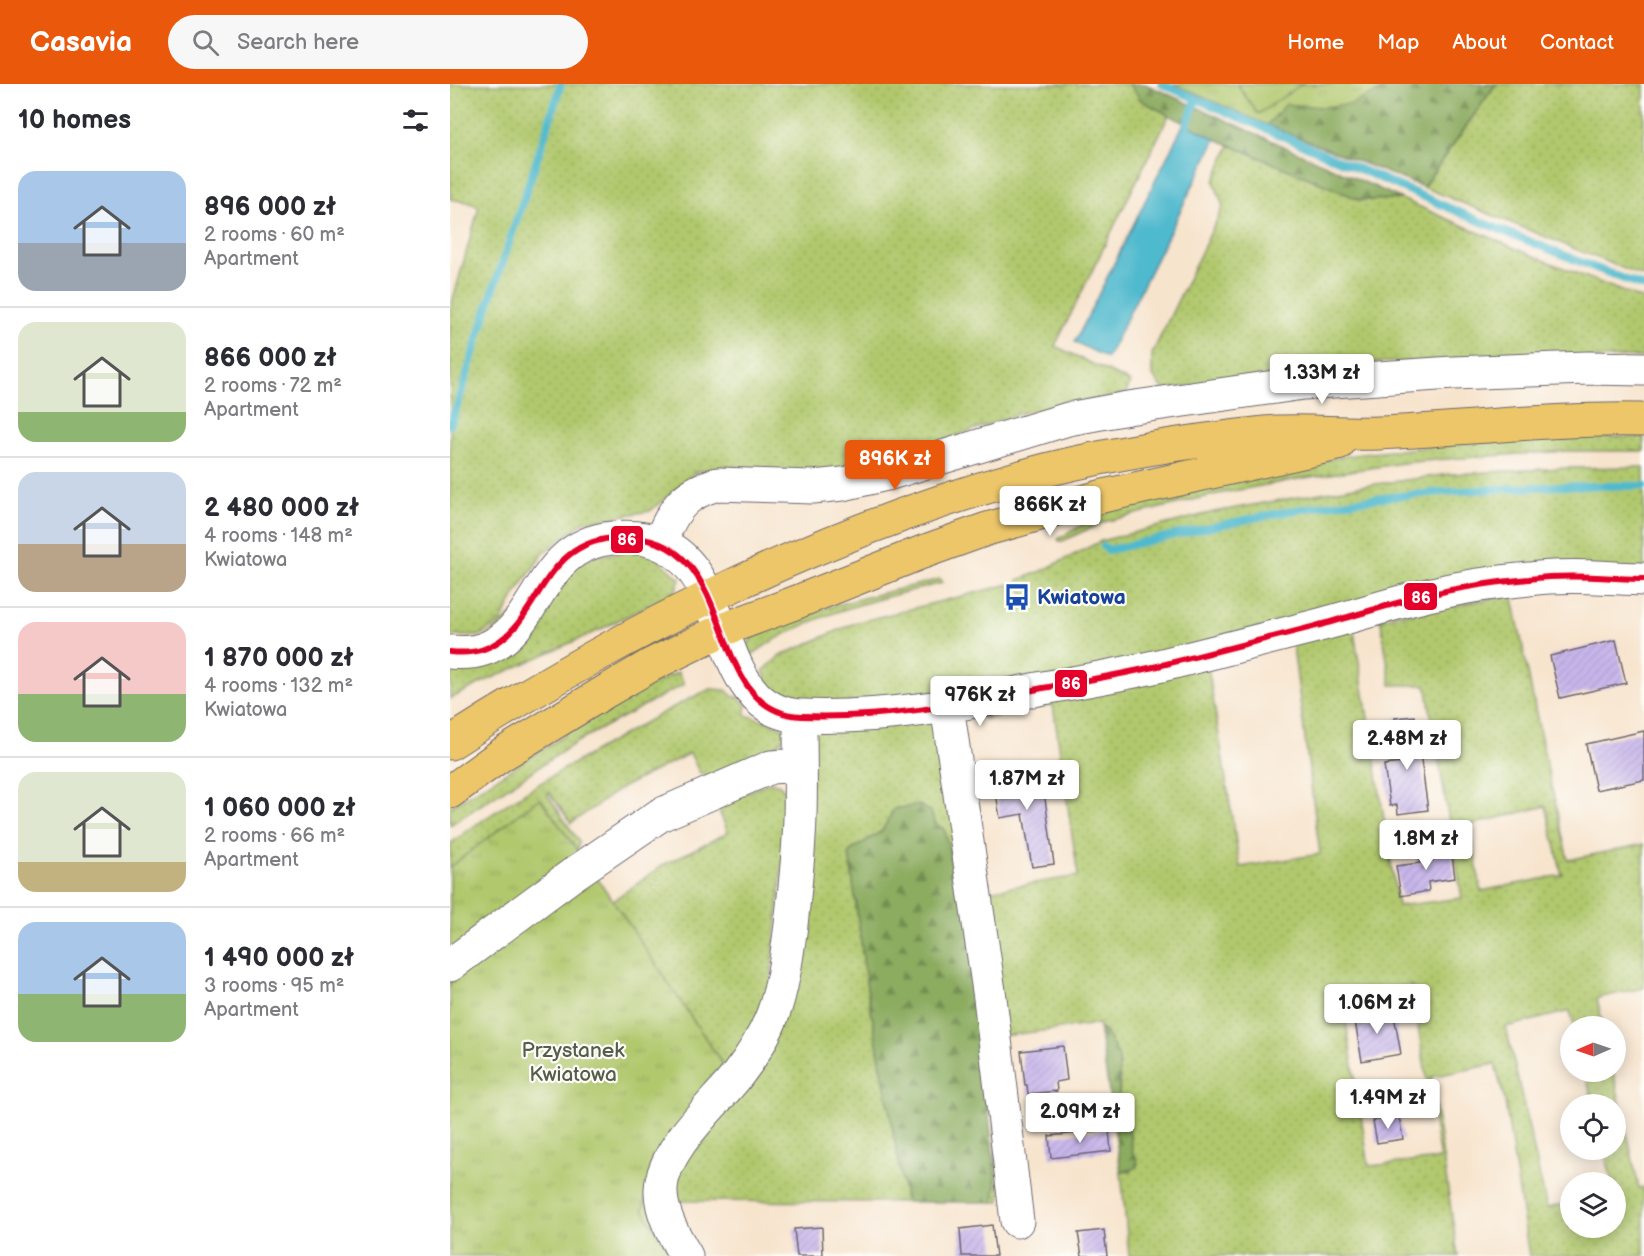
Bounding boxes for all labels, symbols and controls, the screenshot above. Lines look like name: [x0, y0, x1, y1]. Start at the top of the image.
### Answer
search box: [168, 15, 588, 69]
text: Casavia: [30, 26, 132, 59]
icon: search: [189, 26, 222, 59]
text: Search here: [237, 29, 359, 56]
text: Home: [1287, 30, 1344, 55]
text: Map: [1377, 30, 1419, 55]
text: About: [1452, 30, 1507, 55]
text: Contact: [1540, 30, 1614, 55]
icon: filters: [399, 104, 432, 137]
text: 10 homes: [18, 105, 131, 136]
text: 896 000 zł: [204, 192, 336, 223]
icon: home: [66, 195, 138, 267]
text: 2 rooms · 60 m²: [204, 223, 345, 247]
text: Apartment: [204, 247, 299, 271]
text: 866 000 zł: [204, 343, 337, 374]
icon: home: [66, 346, 138, 418]
pin: 1.33M zł: [1260, 354, 1384, 405]
text: 1.33M zł: [1284, 361, 1360, 385]
text: 2 rooms · 72 m²: [204, 374, 342, 398]
text: Apartment: [204, 398, 299, 422]
pin: 896K zł: [840, 440, 950, 491]
text: 896K zł: [859, 447, 931, 471]
pin: 866K zł: [995, 486, 1105, 537]
text: 2 480 000 zł: [204, 493, 359, 524]
text: 866K zł: [1014, 493, 1086, 517]
icon: home: [66, 496, 138, 568]
text: 4 rooms · 148 m²: [204, 524, 353, 548]
line badge: 86: [610, 525, 644, 554]
text: 86: [617, 531, 637, 550]
text: Kwiatowa: [204, 548, 287, 572]
bus stop icon: Kwiatowa: [1002, 582, 1032, 612]
line badge: 86: [1403, 582, 1438, 611]
place label: Kwiatowa: [1037, 585, 1126, 610]
text: 86: [1411, 589, 1431, 608]
text: 1 870 000 zł: [204, 643, 354, 674]
icon: home: [66, 646, 138, 718]
line badge: 86: [1054, 669, 1088, 698]
text: 4 rooms · 132 m²: [204, 674, 353, 698]
text: 86: [1061, 675, 1081, 694]
pin: 976K zł: [925, 676, 1035, 727]
text: 976K zł: [944, 683, 1016, 707]
text: Kwiatowa: [204, 698, 287, 722]
pin: 2.48M zł: [1345, 720, 1469, 771]
text: 2.48M zł: [1367, 727, 1447, 751]
pin: 1.87M zł: [965, 760, 1089, 811]
text: 1.87M zł: [989, 767, 1065, 791]
text: 1 060 000 zł: [204, 793, 356, 824]
icon: home: [66, 796, 138, 868]
pin: 1.8M zł: [1371, 820, 1481, 871]
text: 2 rooms · 66 m²: [204, 824, 345, 848]
text: 1.8M zł: [1394, 827, 1459, 851]
text: Apartment: [204, 848, 299, 872]
text: 1 490 000 zł: [204, 943, 354, 974]
icon: home: [66, 946, 138, 1018]
text: 3 rooms · 95 m²: [204, 974, 344, 998]
pin: 1.06M zł: [1315, 984, 1439, 1035]
text: 1.06M zł: [1338, 991, 1416, 1015]
text: Apartment: [204, 998, 299, 1022]
north arrow: [1560, 1016, 1626, 1082]
map controls: [1560, 1016, 1626, 1238]
park label: Przystanek Kwiatowa: [521, 1038, 625, 1087]
pin: 1.49M zł: [1326, 1079, 1450, 1130]
text: 1.49M zł: [1350, 1086, 1426, 1110]
pin: 2.09M zł: [1018, 1093, 1142, 1144]
button: locate: [1560, 1094, 1626, 1160]
text: 2.09M zł: [1040, 1100, 1120, 1124]
button: layers: [1560, 1172, 1626, 1238]

